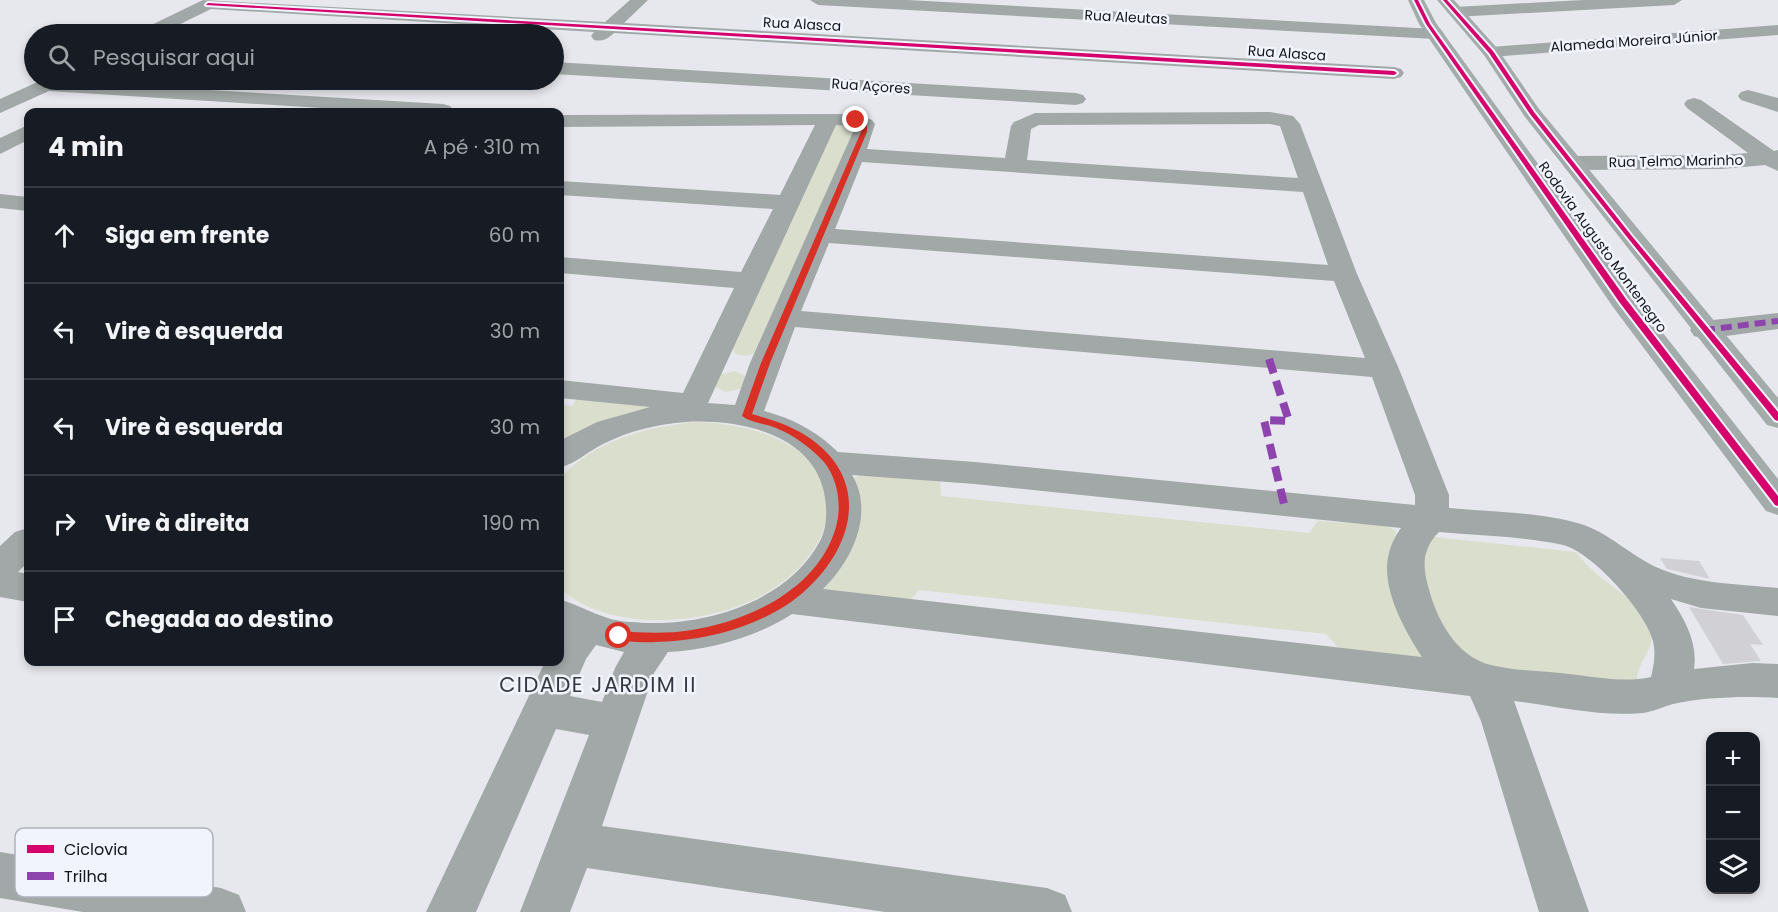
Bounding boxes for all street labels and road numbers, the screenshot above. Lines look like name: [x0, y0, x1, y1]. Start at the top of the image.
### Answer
street label: Rua Aleutas: [1084, 5, 1168, 29]
street label: Rua Alasca: [762, 12, 842, 36]
street label: Alameda Moreira Júnior: [1550, 25, 1718, 57]
street label: Rua Alasca: [1247, 40, 1327, 66]
street label: Rua Açores: [831, 73, 911, 99]
street label: Rua Telmo Marinho: [1609, 150, 1743, 172]
street label: Rodovia Augusto Montenegro: [1534, 157, 1672, 337]

